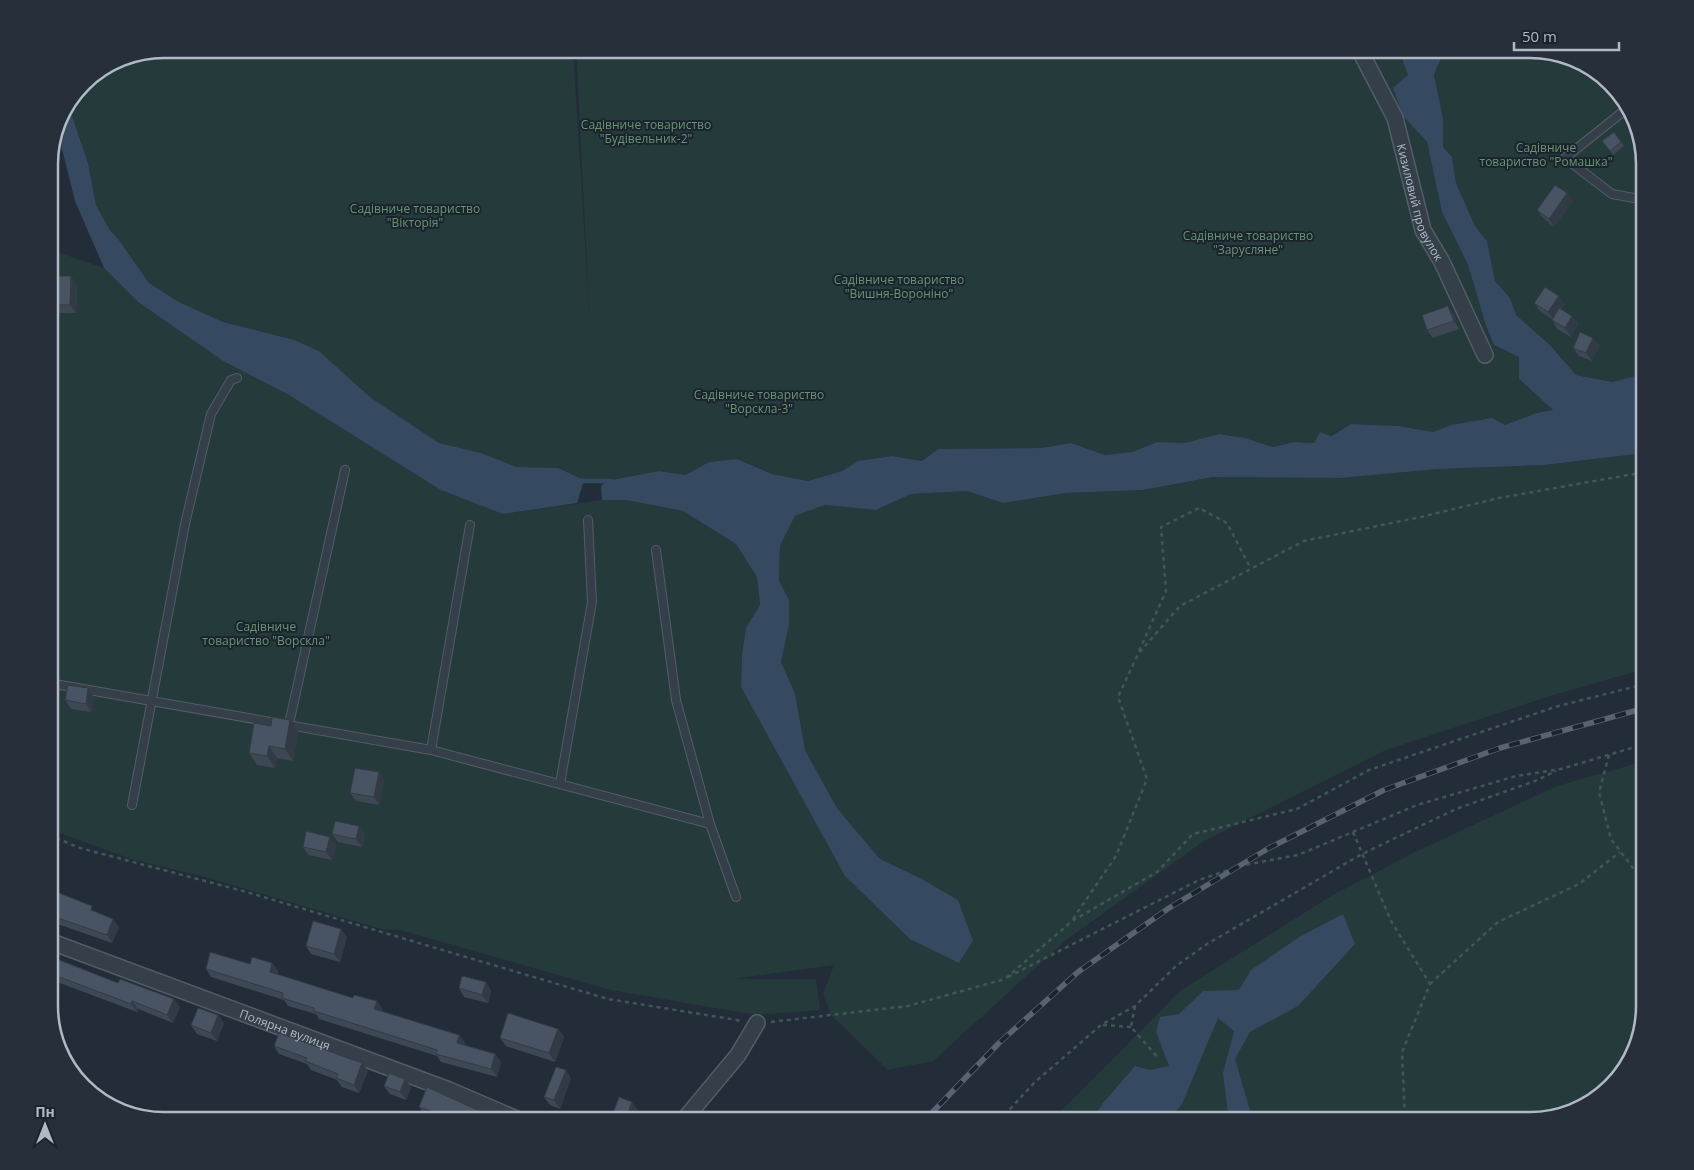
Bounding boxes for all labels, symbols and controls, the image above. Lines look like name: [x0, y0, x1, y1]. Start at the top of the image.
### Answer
scale bar: [1514, 20, 1619, 52]
text: 50 m: [1522, 26, 1557, 46]
park label: Садівниче товариство "Будівельник-2": [581, 116, 711, 147]
park label: Садівниче товариство "Ромашка": [1479, 139, 1613, 170]
street label: Кизиловий провулок: [1393, 142, 1448, 264]
park label: Садівниче товариство "Вікторія": [350, 200, 480, 231]
park label: Садівниче товариство "Зарусляне": [1183, 227, 1313, 258]
park label: Садівниче товариство "Вишня-Вороніно": [834, 271, 964, 302]
park label: Садівниче товариство "Ворскла-3": [694, 386, 824, 417]
park label: Садівниче товариство "Ворскла": [202, 618, 330, 649]
street label: Полярна вулиця: [237, 1004, 333, 1054]
north arrow: [20, 1100, 70, 1150]
text: Пн: [35, 1102, 55, 1121]

